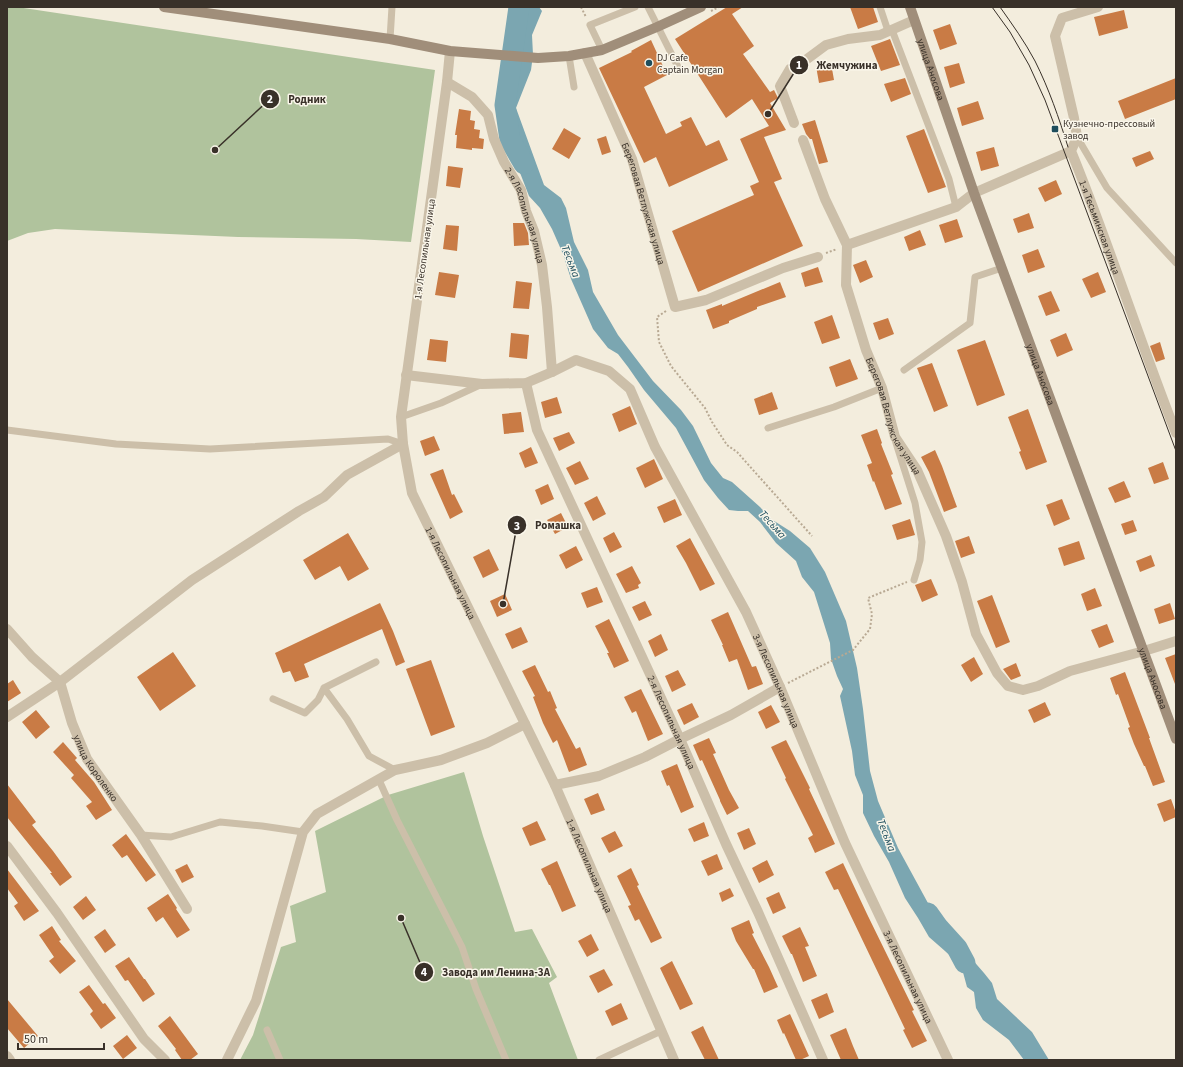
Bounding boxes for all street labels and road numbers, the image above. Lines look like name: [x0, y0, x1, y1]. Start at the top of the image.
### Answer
street label: улица Аносова: [913, 37, 948, 103]
street label: Береговая Ветлужская улица: [618, 141, 668, 267]
street label: 2-я Лесопильная улица: [501, 165, 547, 265]
street label: 1-я Тесьминская улица: [1075, 178, 1123, 277]
street label: 1-я Лесопильная улица: [411, 198, 439, 300]
street label: улица Аносова: [1022, 342, 1058, 407]
street label: Береговая Ветлужская улица: [862, 355, 924, 477]
street label: 1-я Лесопильная улица: [422, 524, 479, 622]
street label: 3-я Лесопильная улица: [749, 632, 802, 731]
street label: улица Аносова: [1135, 646, 1170, 711]
street label: 2-я Лесопильная улица: [644, 673, 698, 772]
street label: улица Короленко: [70, 733, 121, 805]
street label: 1-я Лесопильная улица: [562, 816, 616, 915]
street label: 3-я Лесопильная улица: [879, 928, 936, 1026]

